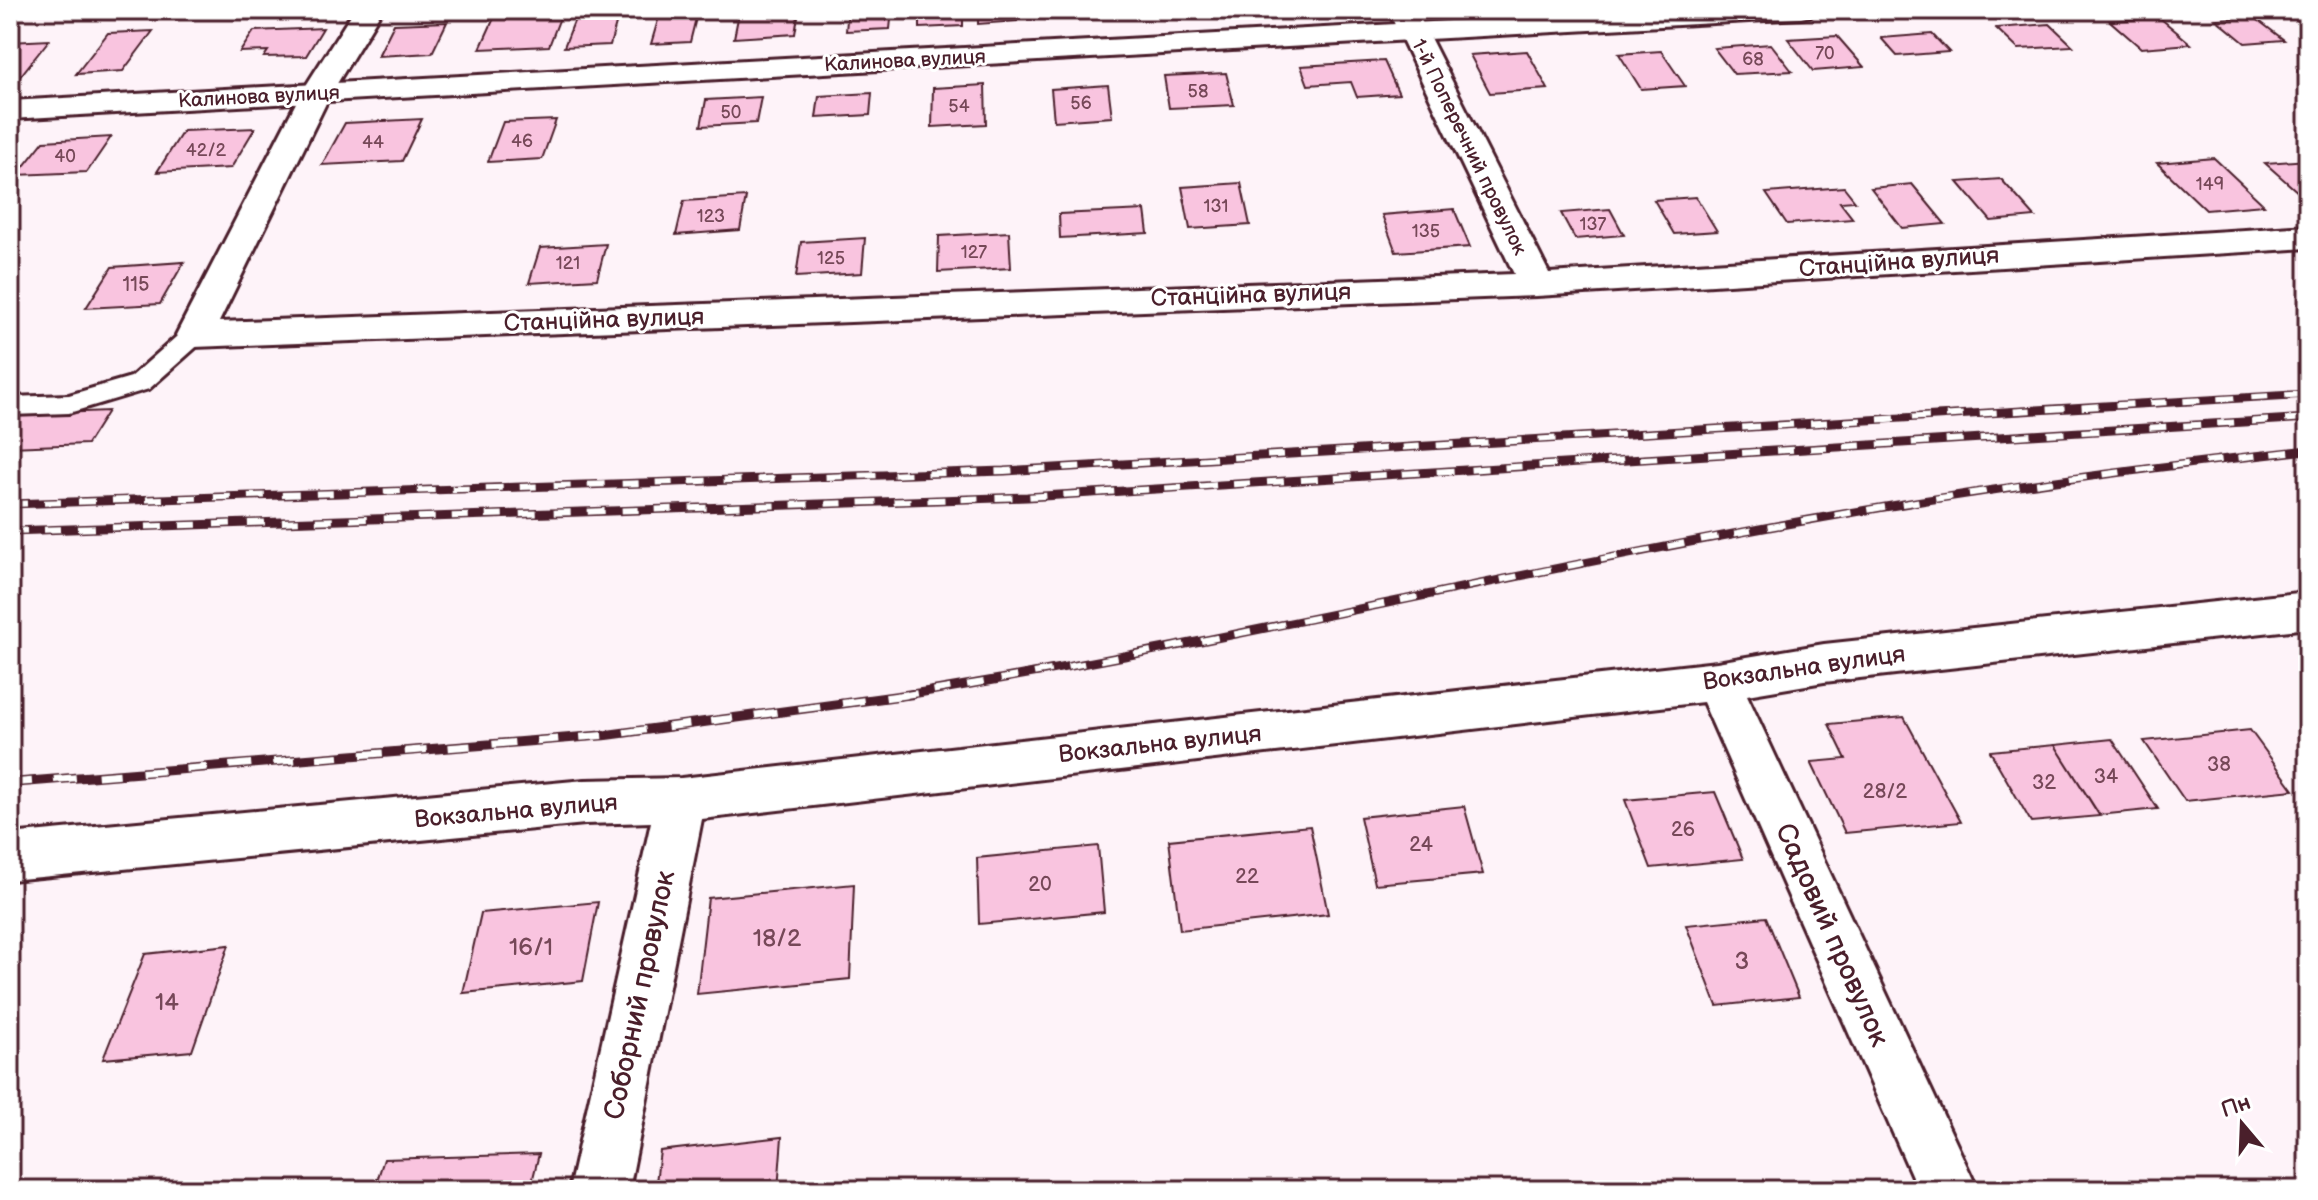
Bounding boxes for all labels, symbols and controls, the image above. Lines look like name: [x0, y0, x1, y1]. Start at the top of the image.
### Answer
street label: 1-й Поперечний провулок: [1406, 35, 1532, 259]
house number: 70: [1815, 43, 1835, 64]
street label: Калинова вулиця: [824, 45, 986, 77]
house number: 68: [1742, 49, 1764, 70]
street label: Калинова вулиця: [178, 81, 340, 113]
house number: 58: [1188, 81, 1208, 102]
house number: 56: [1070, 93, 1092, 114]
house number: 54: [948, 96, 970, 117]
house number: 50: [721, 102, 741, 123]
house number: 46: [511, 131, 533, 152]
house number: 44: [362, 132, 384, 153]
house number: 42/2: [186, 140, 227, 161]
house number: 40: [54, 146, 76, 167]
house number: 149: [2196, 174, 2224, 195]
house number: 131: [1203, 196, 1229, 217]
house number: 123: [697, 206, 725, 227]
house number: 137: [1580, 214, 1607, 235]
house number: 135: [1412, 221, 1440, 242]
street label: Станційна вулиця: [1798, 241, 2000, 283]
house number: 127: [961, 242, 987, 263]
house number: 125: [817, 248, 845, 269]
house number: 121: [556, 253, 580, 274]
house number: 115: [123, 273, 149, 297]
street label: Станційна вулиця: [1150, 277, 1352, 313]
street label: Станційна вулиця: [503, 302, 705, 338]
street label: Вокзальна вулиця: [1701, 639, 1907, 697]
street label: Вокзальна вулиця: [1057, 719, 1263, 769]
house number: 38: [2207, 753, 2231, 777]
house number: 34: [2094, 765, 2118, 789]
house number: 32: [2032, 771, 2056, 795]
house number: 28/2: [1863, 780, 1907, 804]
street label: Вокзальна вулиця: [413, 788, 619, 834]
house number: 26: [1671, 818, 1695, 842]
street label: Садовий провулок: [1768, 818, 1896, 1052]
house number: 24: [1409, 833, 1433, 857]
house number: 22: [1235, 865, 1259, 889]
street label: Соборний провулок: [597, 867, 683, 1123]
house number: 20: [1028, 873, 1052, 897]
house number: 18/2: [753, 924, 801, 953]
house number: 16/1: [509, 933, 553, 962]
house number: 3: [1735, 947, 1749, 976]
house number: 14: [155, 988, 179, 1017]
north arrow: [2202, 1084, 2282, 1164]
text: Пн: [2218, 1089, 2254, 1124]

